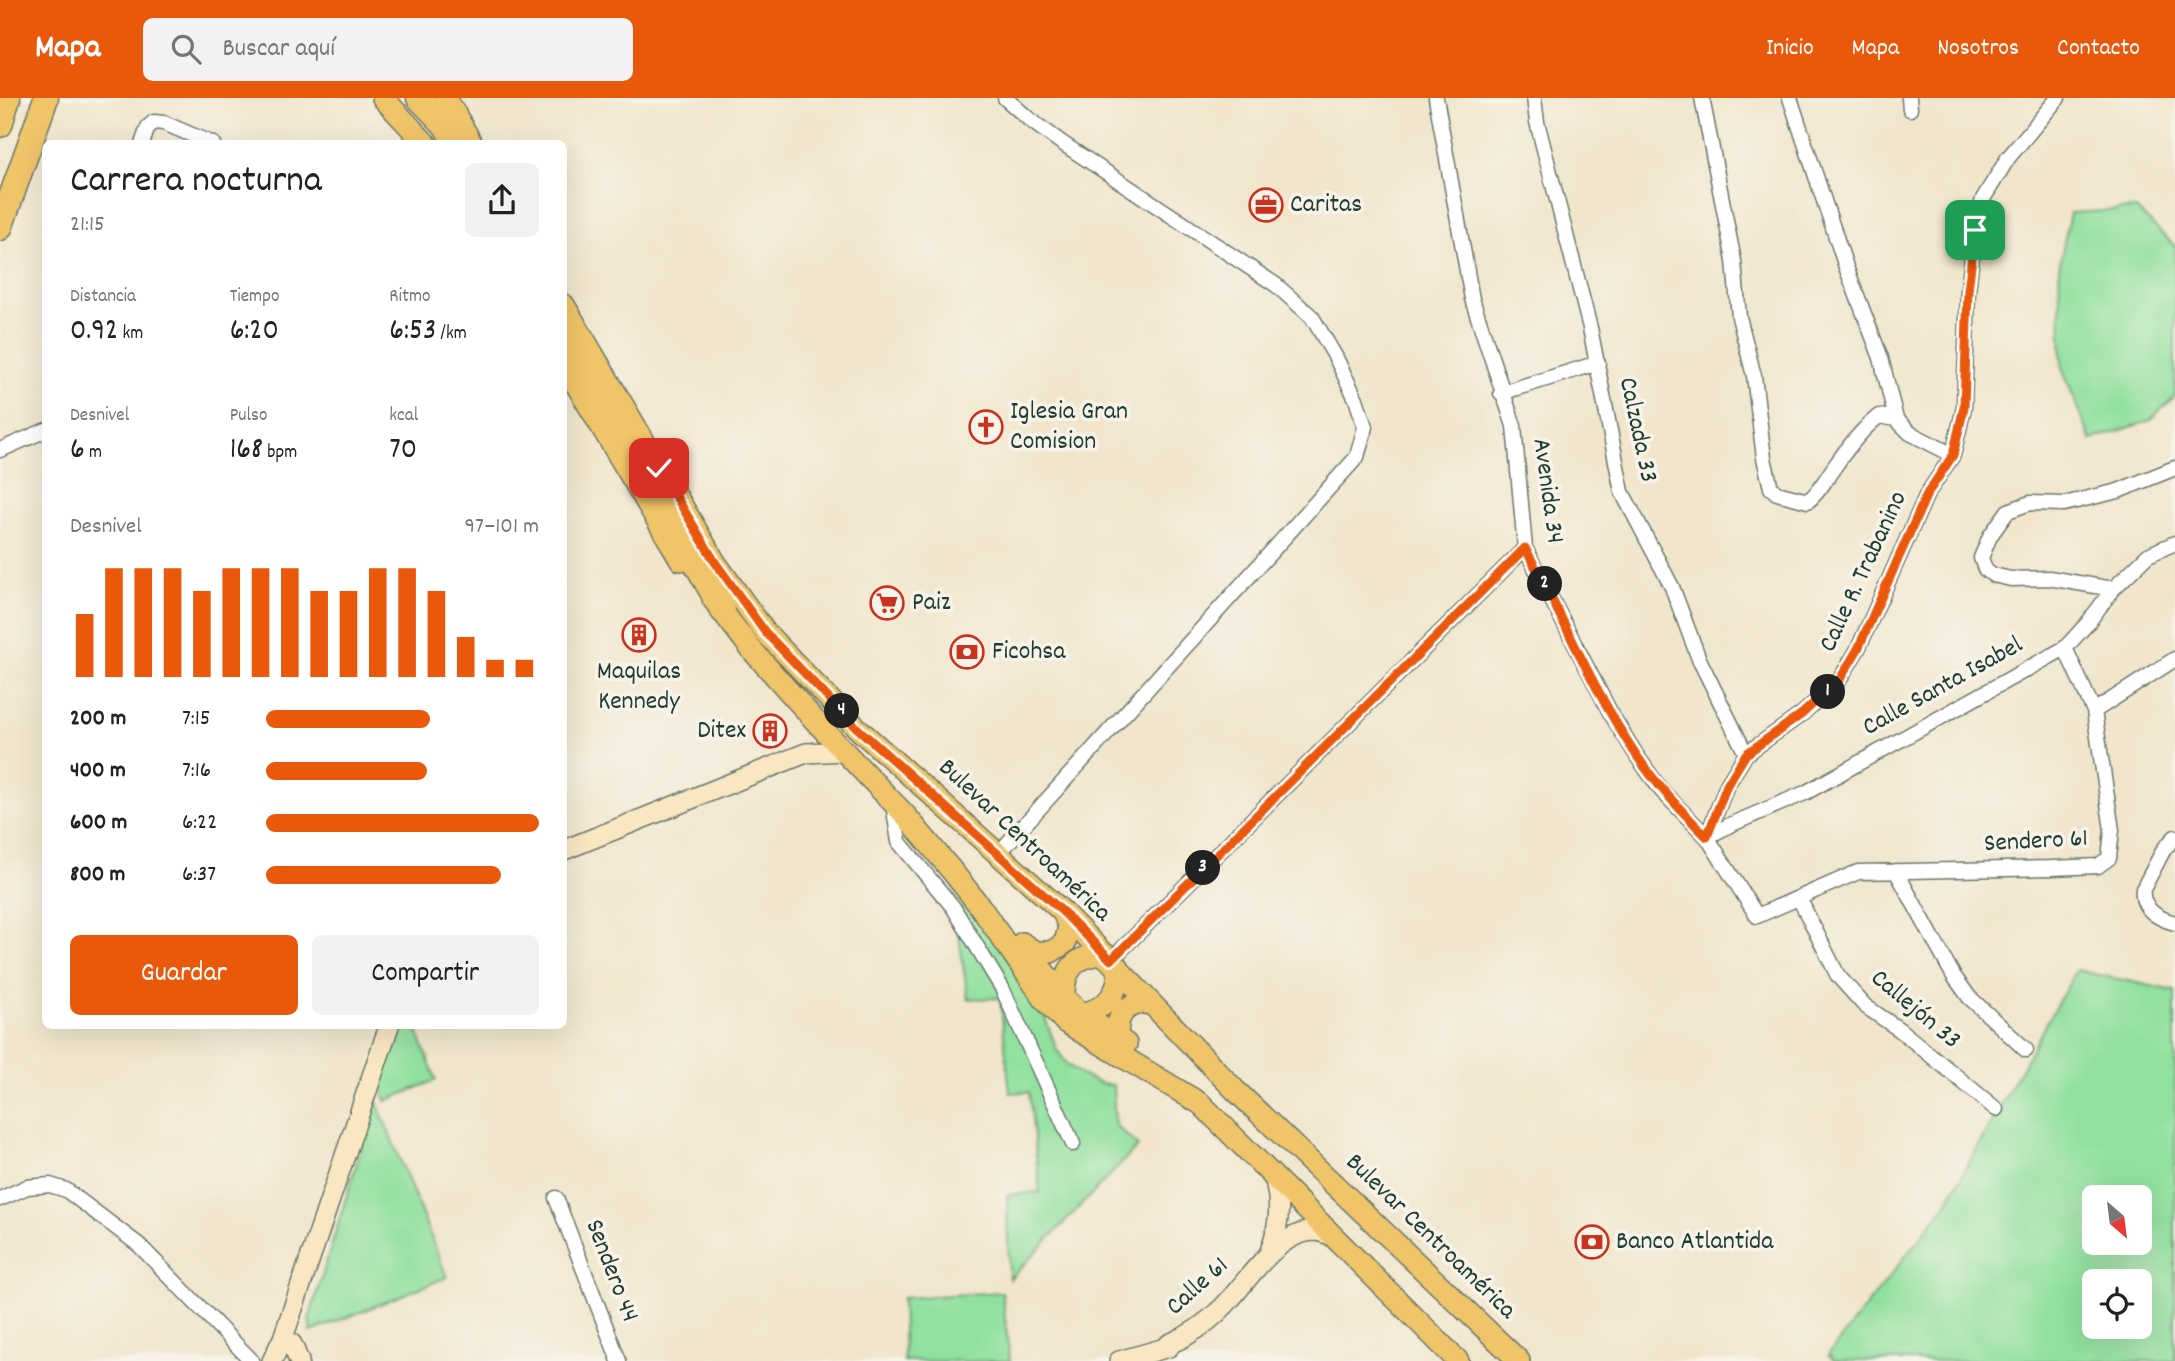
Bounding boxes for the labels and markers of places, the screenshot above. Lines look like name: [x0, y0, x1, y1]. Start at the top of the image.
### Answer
office icon: Caritas: [1247, 186, 1285, 224]
place label: Caritas: [1290, 187, 1362, 224]
pin: [1945, 200, 2005, 260]
place label: Iglesia Gran Comision: [1010, 394, 1128, 461]
church icon: Iglesia Gran Comision: [967, 408, 1005, 446]
pin: [629, 438, 689, 498]
pin: 2: [1528, 566, 1562, 602]
supermarket icon: Paiz: [868, 584, 906, 622]
place label: Paiz: [912, 585, 951, 622]
building icon: Maquilas Kennedy: [620, 616, 658, 654]
bank icon: Ficohsa: [948, 633, 986, 671]
place label: Ficohsa: [992, 634, 1066, 671]
place label: Maquilas Kennedy: [597, 654, 681, 721]
pin: 1: [1811, 674, 1846, 710]
pin: 4: [824, 694, 860, 728]
building icon: Ditex: [751, 712, 789, 750]
place label: Ditex: [697, 713, 746, 750]
pin: 3: [1186, 850, 1220, 886]
bank icon: Banco Atlantida: [1573, 1223, 1611, 1261]
place label: Banco Atlantida: [1616, 1224, 1774, 1261]

